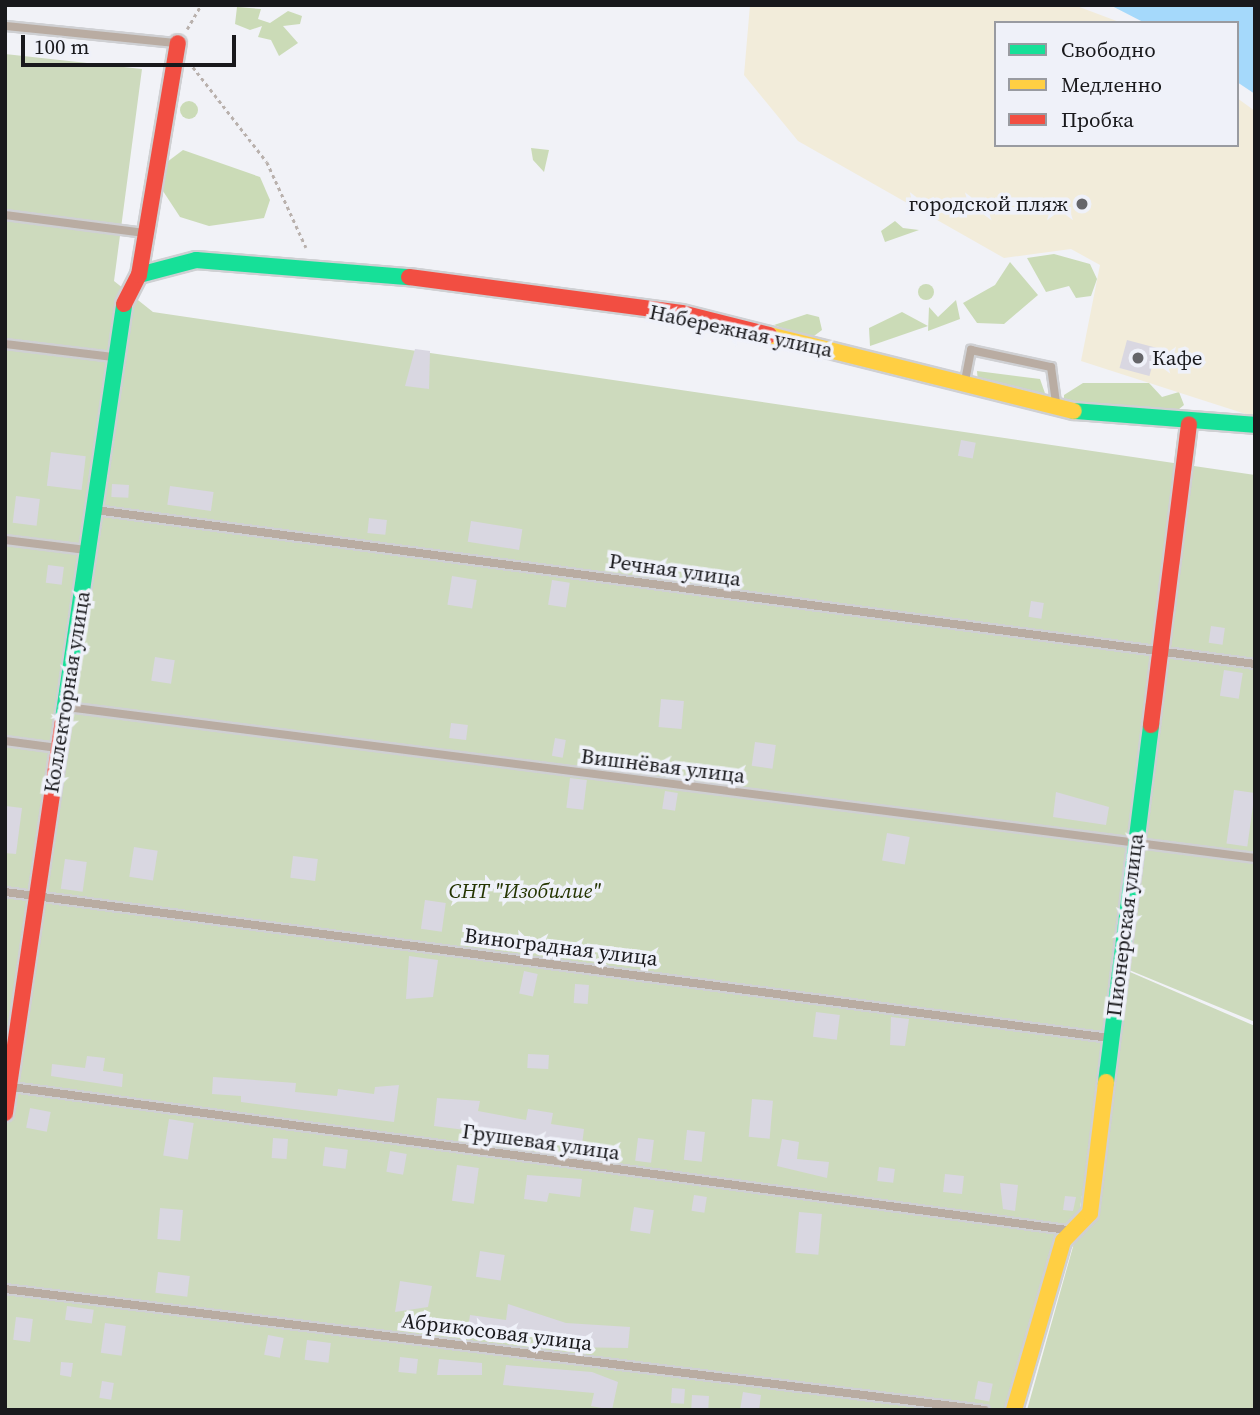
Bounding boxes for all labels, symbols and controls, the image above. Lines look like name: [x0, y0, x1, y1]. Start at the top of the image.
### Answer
scale bar: [24, 21, 240, 65]
legend: [994, 21, 1239, 147]
text: 100 m: [34, 32, 89, 61]
text: Свободно: [1061, 35, 1156, 64]
text: Медленно: [1061, 70, 1162, 99]
text: Пробка: [1061, 105, 1134, 134]
place label: городской пляж: [908, 191, 1068, 217]
marker: городской пляж: [1074, 196, 1090, 212]
street label: Набережная улица: [647, 299, 835, 363]
place label: Кафе: [1152, 345, 1203, 371]
marker: Кафе: [1130, 350, 1146, 366]
street label: Речная улица: [607, 548, 743, 592]
street label: Коллекторная улица: [39, 589, 95, 795]
street label: Вишнёвая улица: [579, 743, 747, 789]
street label: Пионерская улица: [1101, 832, 1149, 1018]
park label: СНТ "Изобилие": [449, 878, 601, 904]
street label: Виноградная улица: [463, 923, 659, 971]
street label: Грушевая улица: [461, 1118, 621, 1166]
street label: Абрикосовая улица: [400, 1308, 594, 1356]

